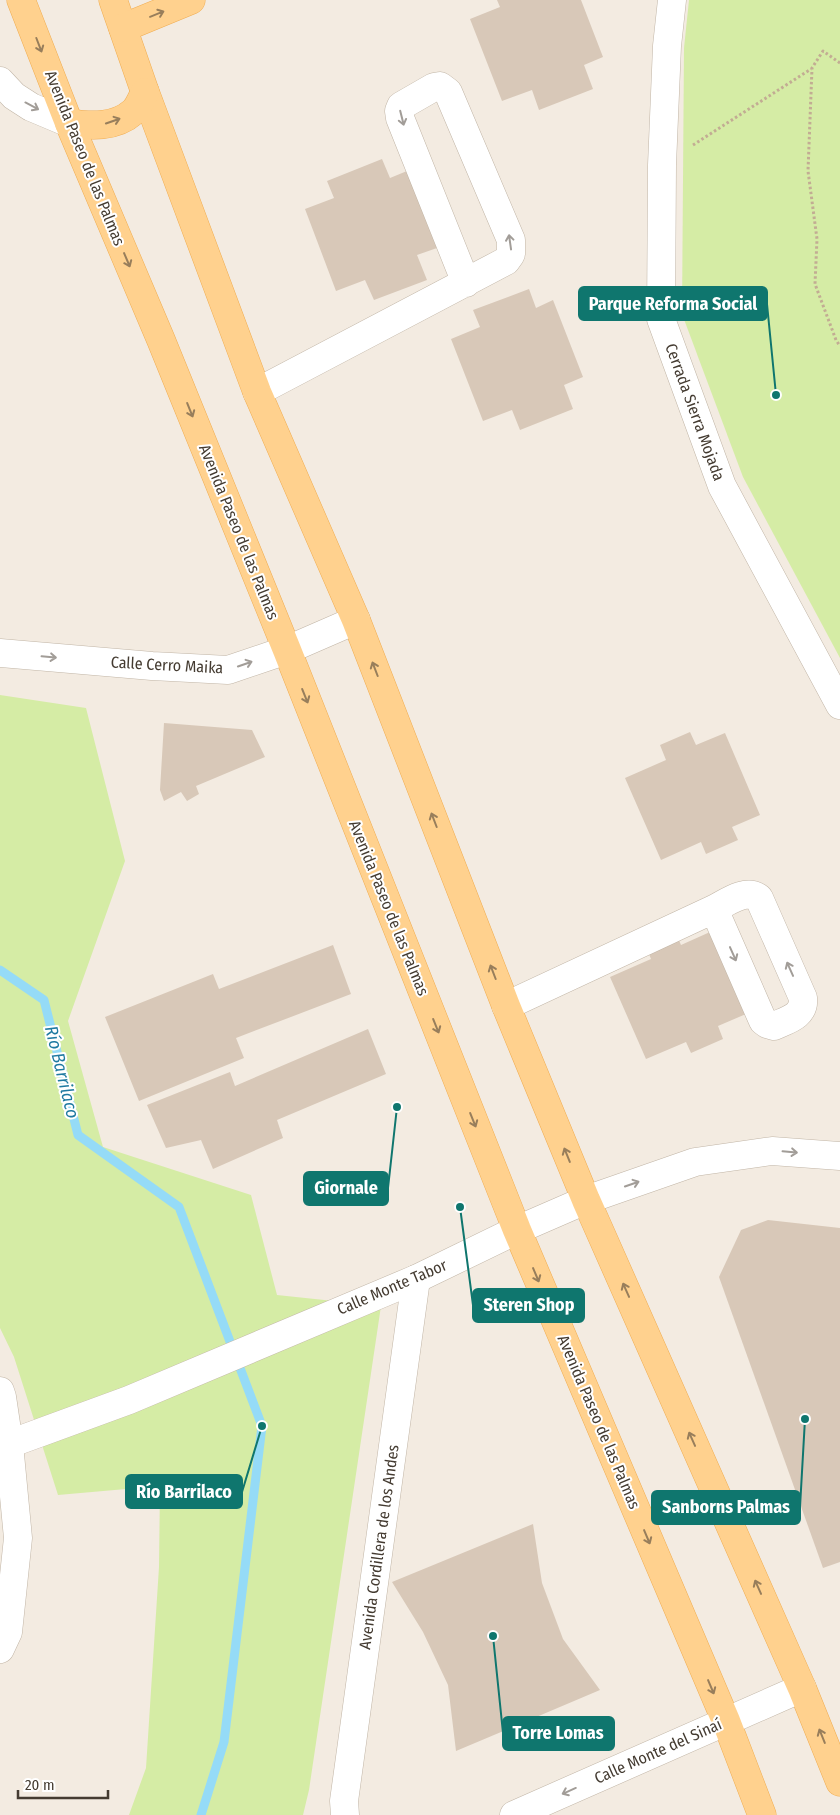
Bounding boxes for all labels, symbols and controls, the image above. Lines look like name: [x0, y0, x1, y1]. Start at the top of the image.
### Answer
one-way arrow: [149, 9, 164, 18]
one-way arrow: [35, 38, 44, 53]
street label: Avenida Paseo de las Palmas: [41, 68, 129, 248]
one-way arrow: [24, 101, 39, 111]
one-way arrow: [398, 110, 407, 126]
one-way arrow: [105, 116, 121, 126]
one-way arrow: [504, 235, 514, 251]
one-way arrow: [123, 252, 133, 267]
callout: Parque Reforma Social: [579, 287, 767, 320]
text: Parque Reforma Social: [589, 293, 757, 315]
street label: Cerrada Sierra Mojada: [661, 341, 729, 483]
one-way arrow: [186, 403, 195, 418]
street label: Avenida Paseo de las Palmas: [195, 442, 283, 622]
one-way arrow: [40, 652, 56, 662]
street label: Calle Cerro Maika: [110, 653, 224, 677]
one-way arrow: [236, 659, 252, 669]
one-way arrow: [370, 662, 379, 677]
one-way arrow: [301, 688, 310, 703]
one-way arrow: [429, 813, 438, 829]
street label: Avenida Paseo de las Palmas: [345, 818, 433, 998]
one-way arrow: [729, 946, 739, 961]
one-way arrow: [784, 962, 794, 977]
one-way arrow: [487, 965, 497, 980]
one-way arrow: [432, 1017, 441, 1033]
water label: Río Barrilaco: [40, 1023, 84, 1121]
one-way arrow: [469, 1112, 479, 1127]
one-way arrow: [782, 1147, 798, 1157]
one-way arrow: [562, 1148, 572, 1163]
callout: Giornale: [304, 1172, 388, 1205]
text: Giornale: [314, 1177, 378, 1199]
one-way arrow: [624, 1179, 639, 1188]
street label: Calle Monte Tabor: [334, 1255, 450, 1319]
one-way arrow: [532, 1267, 541, 1282]
one-way arrow: [620, 1283, 630, 1298]
callout: Steren Shop: [473, 1289, 584, 1322]
text: Steren Shop: [483, 1294, 575, 1316]
street label: Avenida Paseo de las Palmas: [554, 1332, 644, 1512]
one-way arrow: [686, 1432, 696, 1447]
street label: Avenida Cordillera de los Andes: [355, 1443, 403, 1651]
callout: Río Barrilaco: [126, 1475, 242, 1508]
text: Río Barrilaco: [136, 1481, 232, 1503]
callout: Sanborns Palmas: [652, 1491, 800, 1524]
text: Sanborns Palmas: [662, 1496, 790, 1518]
one-way arrow: [644, 1530, 653, 1545]
one-way arrow: [752, 1580, 762, 1595]
one-way arrow: [707, 1679, 717, 1694]
street label: Calle Monte del Sinaí: [591, 1714, 725, 1788]
callout: Torre Lomas: [503, 1717, 614, 1750]
text: Torre Lomas: [512, 1722, 604, 1744]
one-way arrow: [817, 1729, 826, 1745]
scale bar: [18, 1768, 108, 1800]
text: 20 m: [25, 1776, 55, 1794]
one-way arrow: [562, 1786, 577, 1796]

